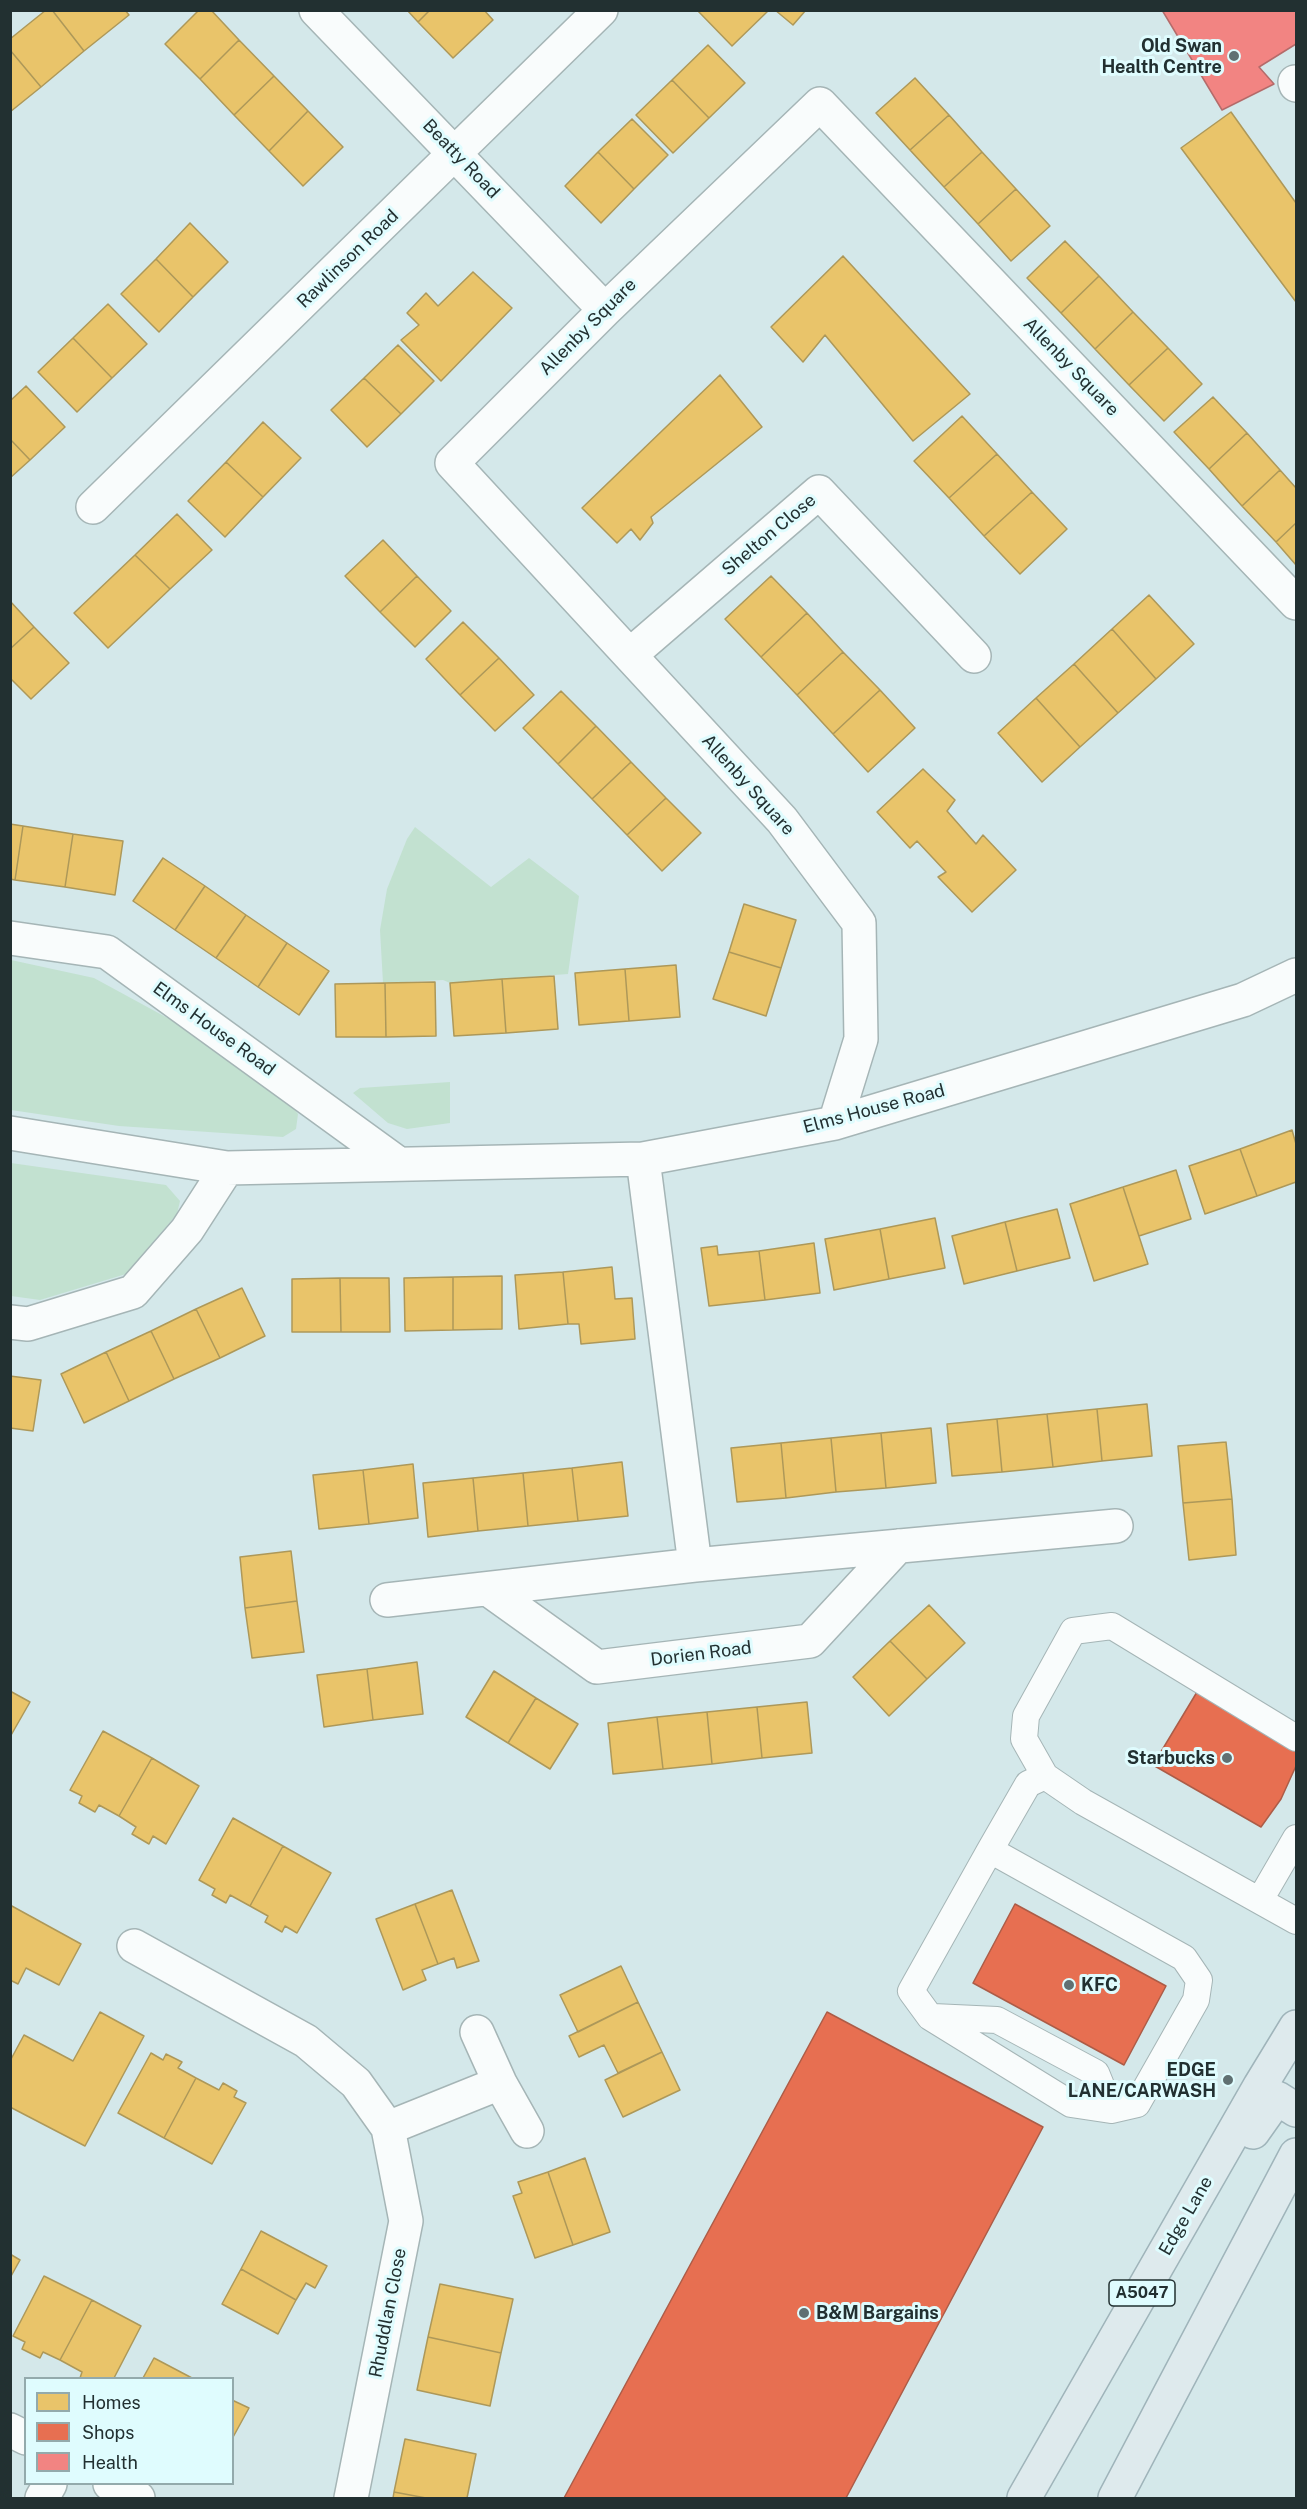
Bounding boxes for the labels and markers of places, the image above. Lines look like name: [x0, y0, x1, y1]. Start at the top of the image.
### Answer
place label: Old Swan Health Centre: [1101, 35, 1222, 78]
marker: Old Swan Health Centre: [1227, 49, 1241, 63]
place label: Starbucks: [1127, 1747, 1215, 1769]
marker: Starbucks: [1220, 1751, 1234, 1765]
place label: KFC: [1081, 1974, 1118, 1996]
marker: KFC: [1062, 1978, 1076, 1992]
place label: EDGE LANE/CARWASH: [1068, 2059, 1216, 2102]
marker: EDGE LANE/CARWASH: [1221, 2073, 1235, 2087]
place label: B&M Bargains: [816, 2302, 939, 2324]
marker: B&M Bargains: [797, 2306, 811, 2320]

